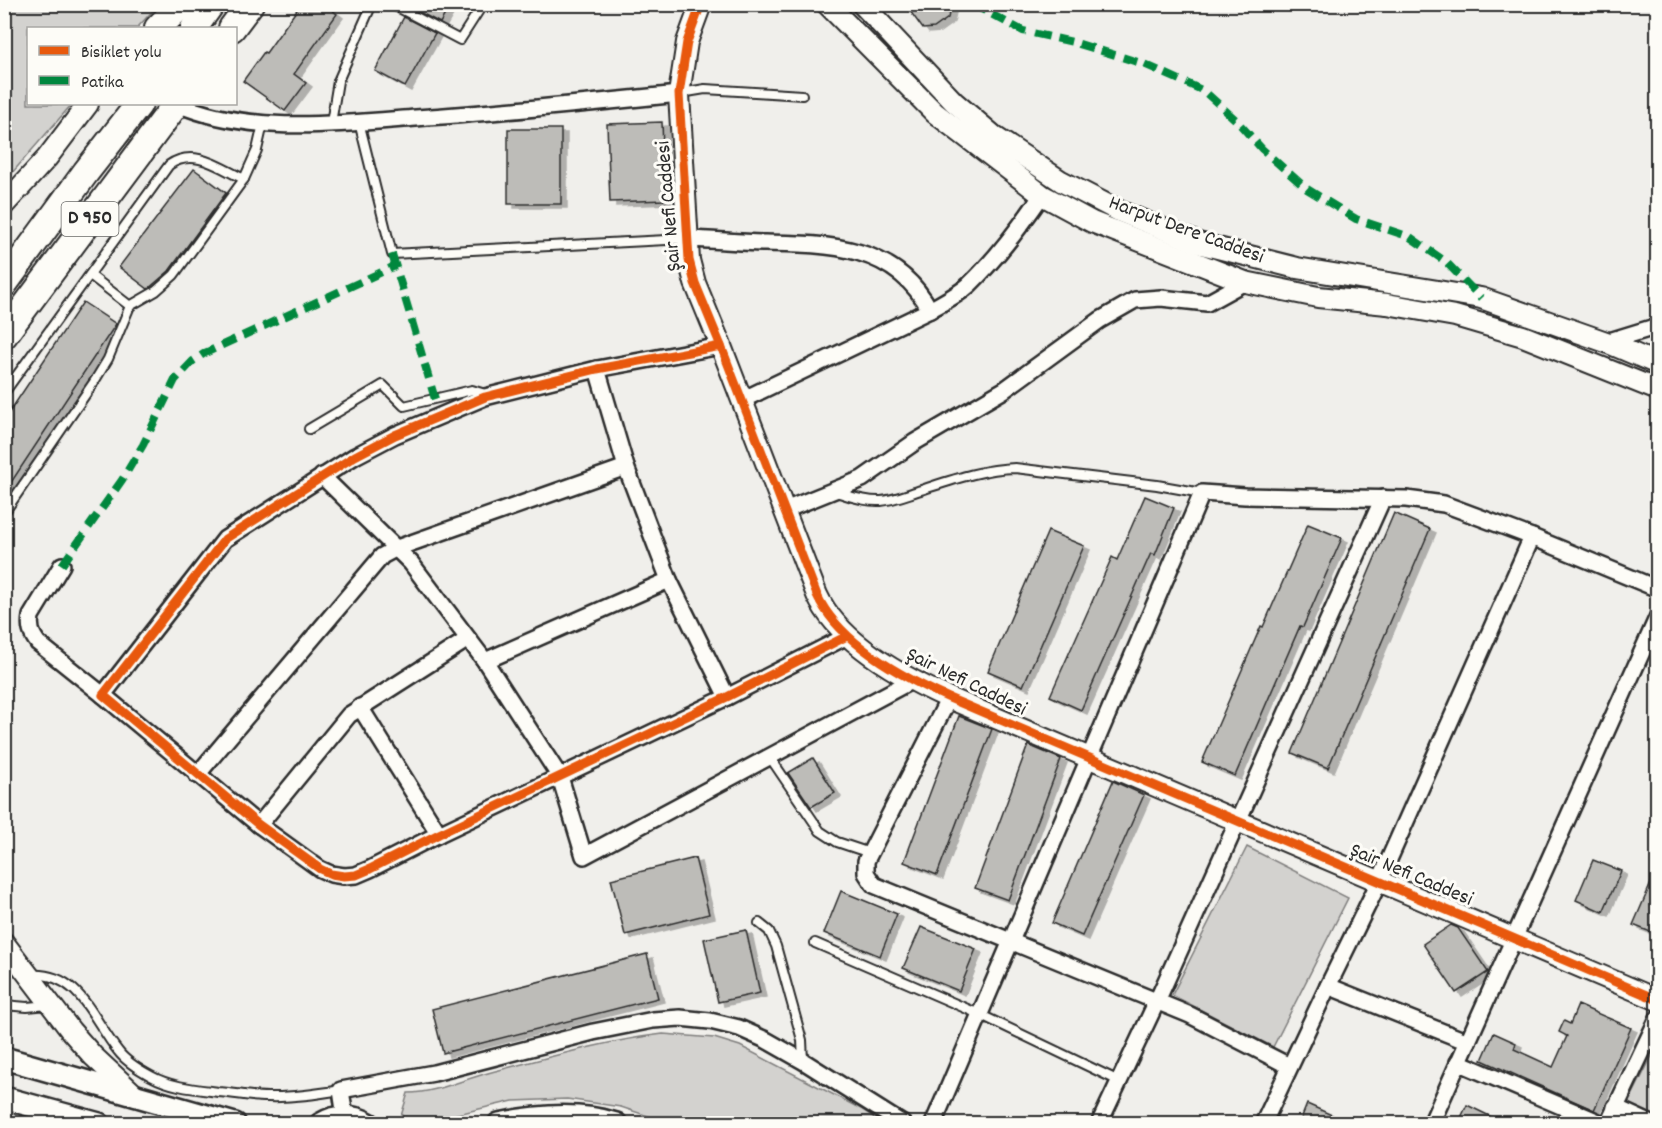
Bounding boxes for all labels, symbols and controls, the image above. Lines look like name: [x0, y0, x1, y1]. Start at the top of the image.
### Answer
legend: [27, 27, 237, 105]
text: Bisiklet yolu: [81, 41, 161, 66]
text: Patika: [81, 71, 124, 96]
street label: Şair Nefi Caddesi: [649, 139, 691, 273]
street label: Harput Dere Caddesi: [1104, 189, 1268, 273]
road number: D 950: [62, 202, 118, 236]
street label: Şair Nefi Caddesi: [901, 641, 1032, 725]
street label: Şair Nefi Caddesi: [1345, 837, 1477, 915]

